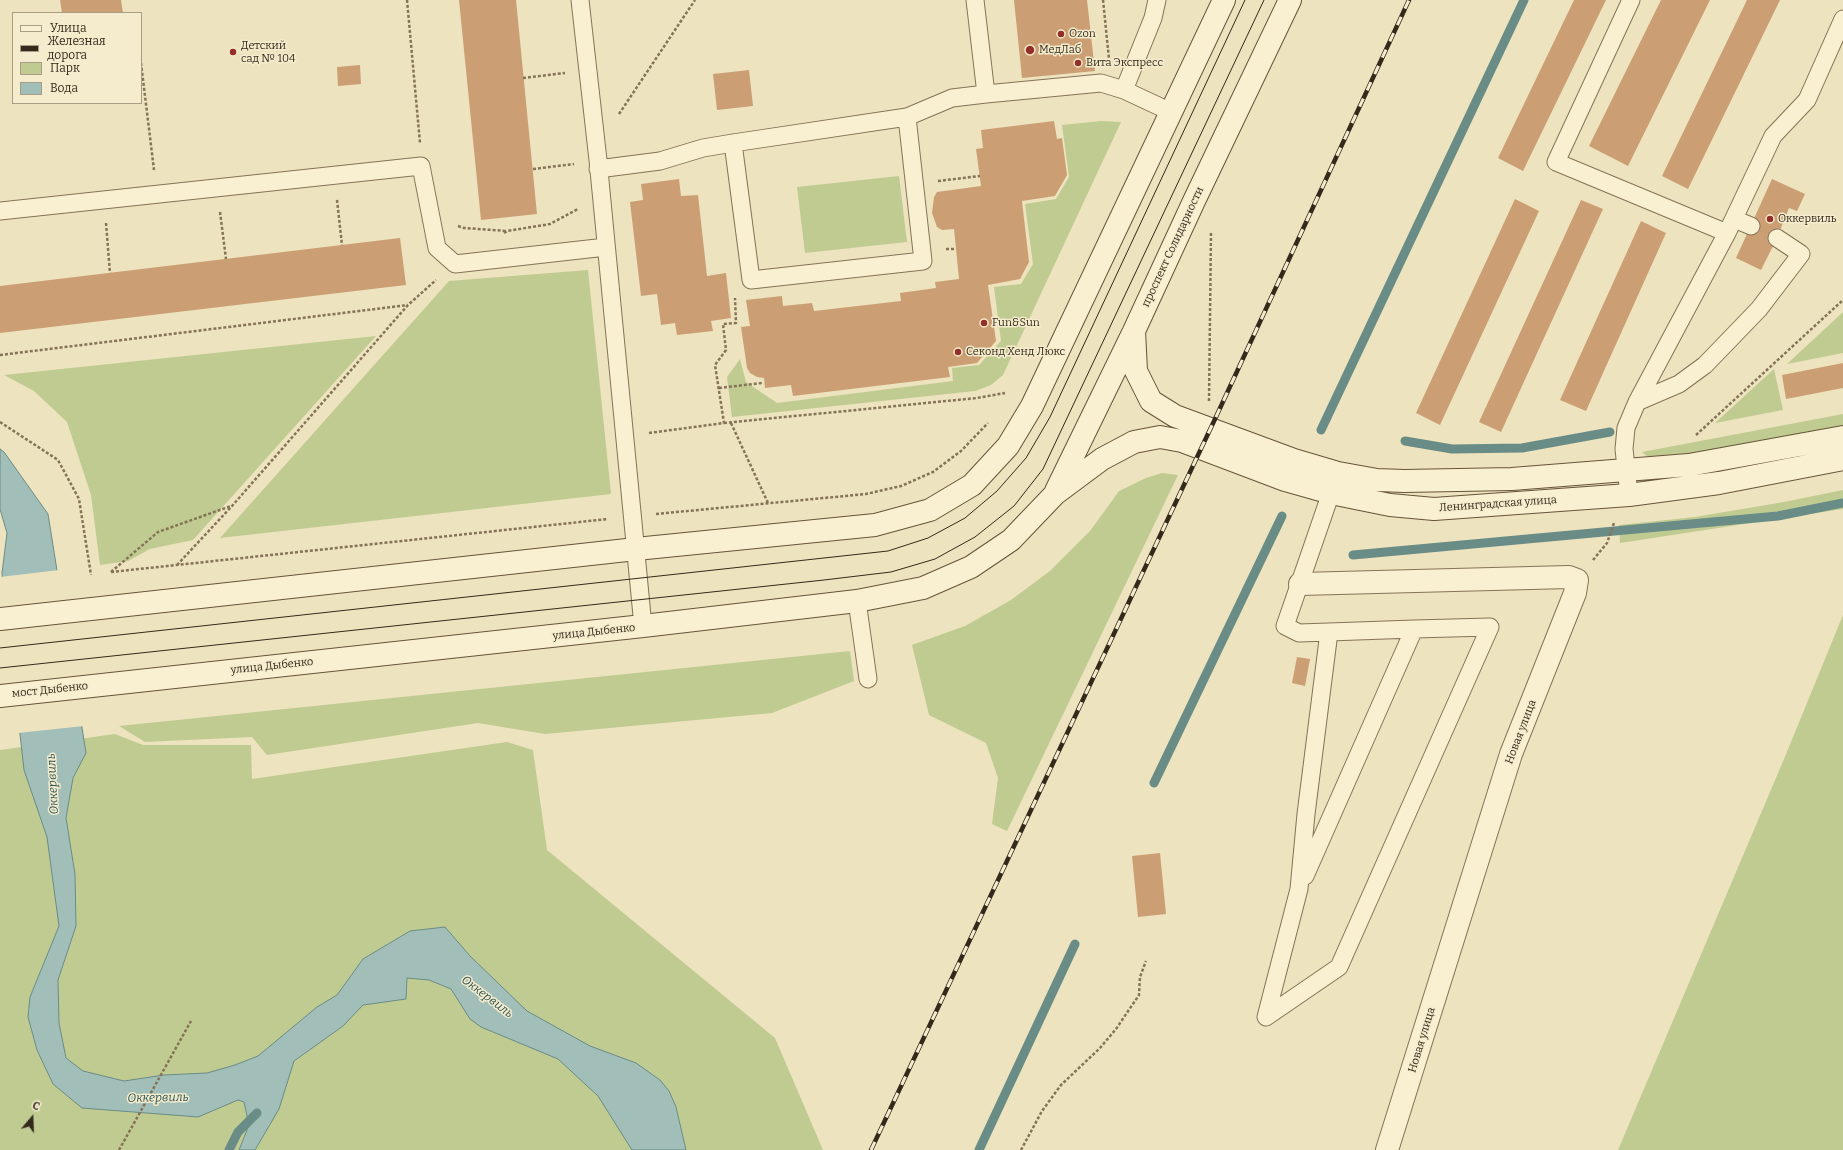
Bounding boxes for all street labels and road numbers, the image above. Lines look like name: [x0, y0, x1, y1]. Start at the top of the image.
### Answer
street label: проспект Солидарности: [1139, 185, 1207, 309]
street label: Ленинградская улица: [1439, 493, 1557, 515]
street label: улица Дыбенко: [552, 621, 636, 643]
street label: улица Дыбенко: [230, 655, 314, 677]
street label: мост Дыбенко: [11, 679, 89, 701]
street label: Новая улица: [1503, 698, 1539, 766]
street label: Новая улица: [1406, 1006, 1438, 1074]

